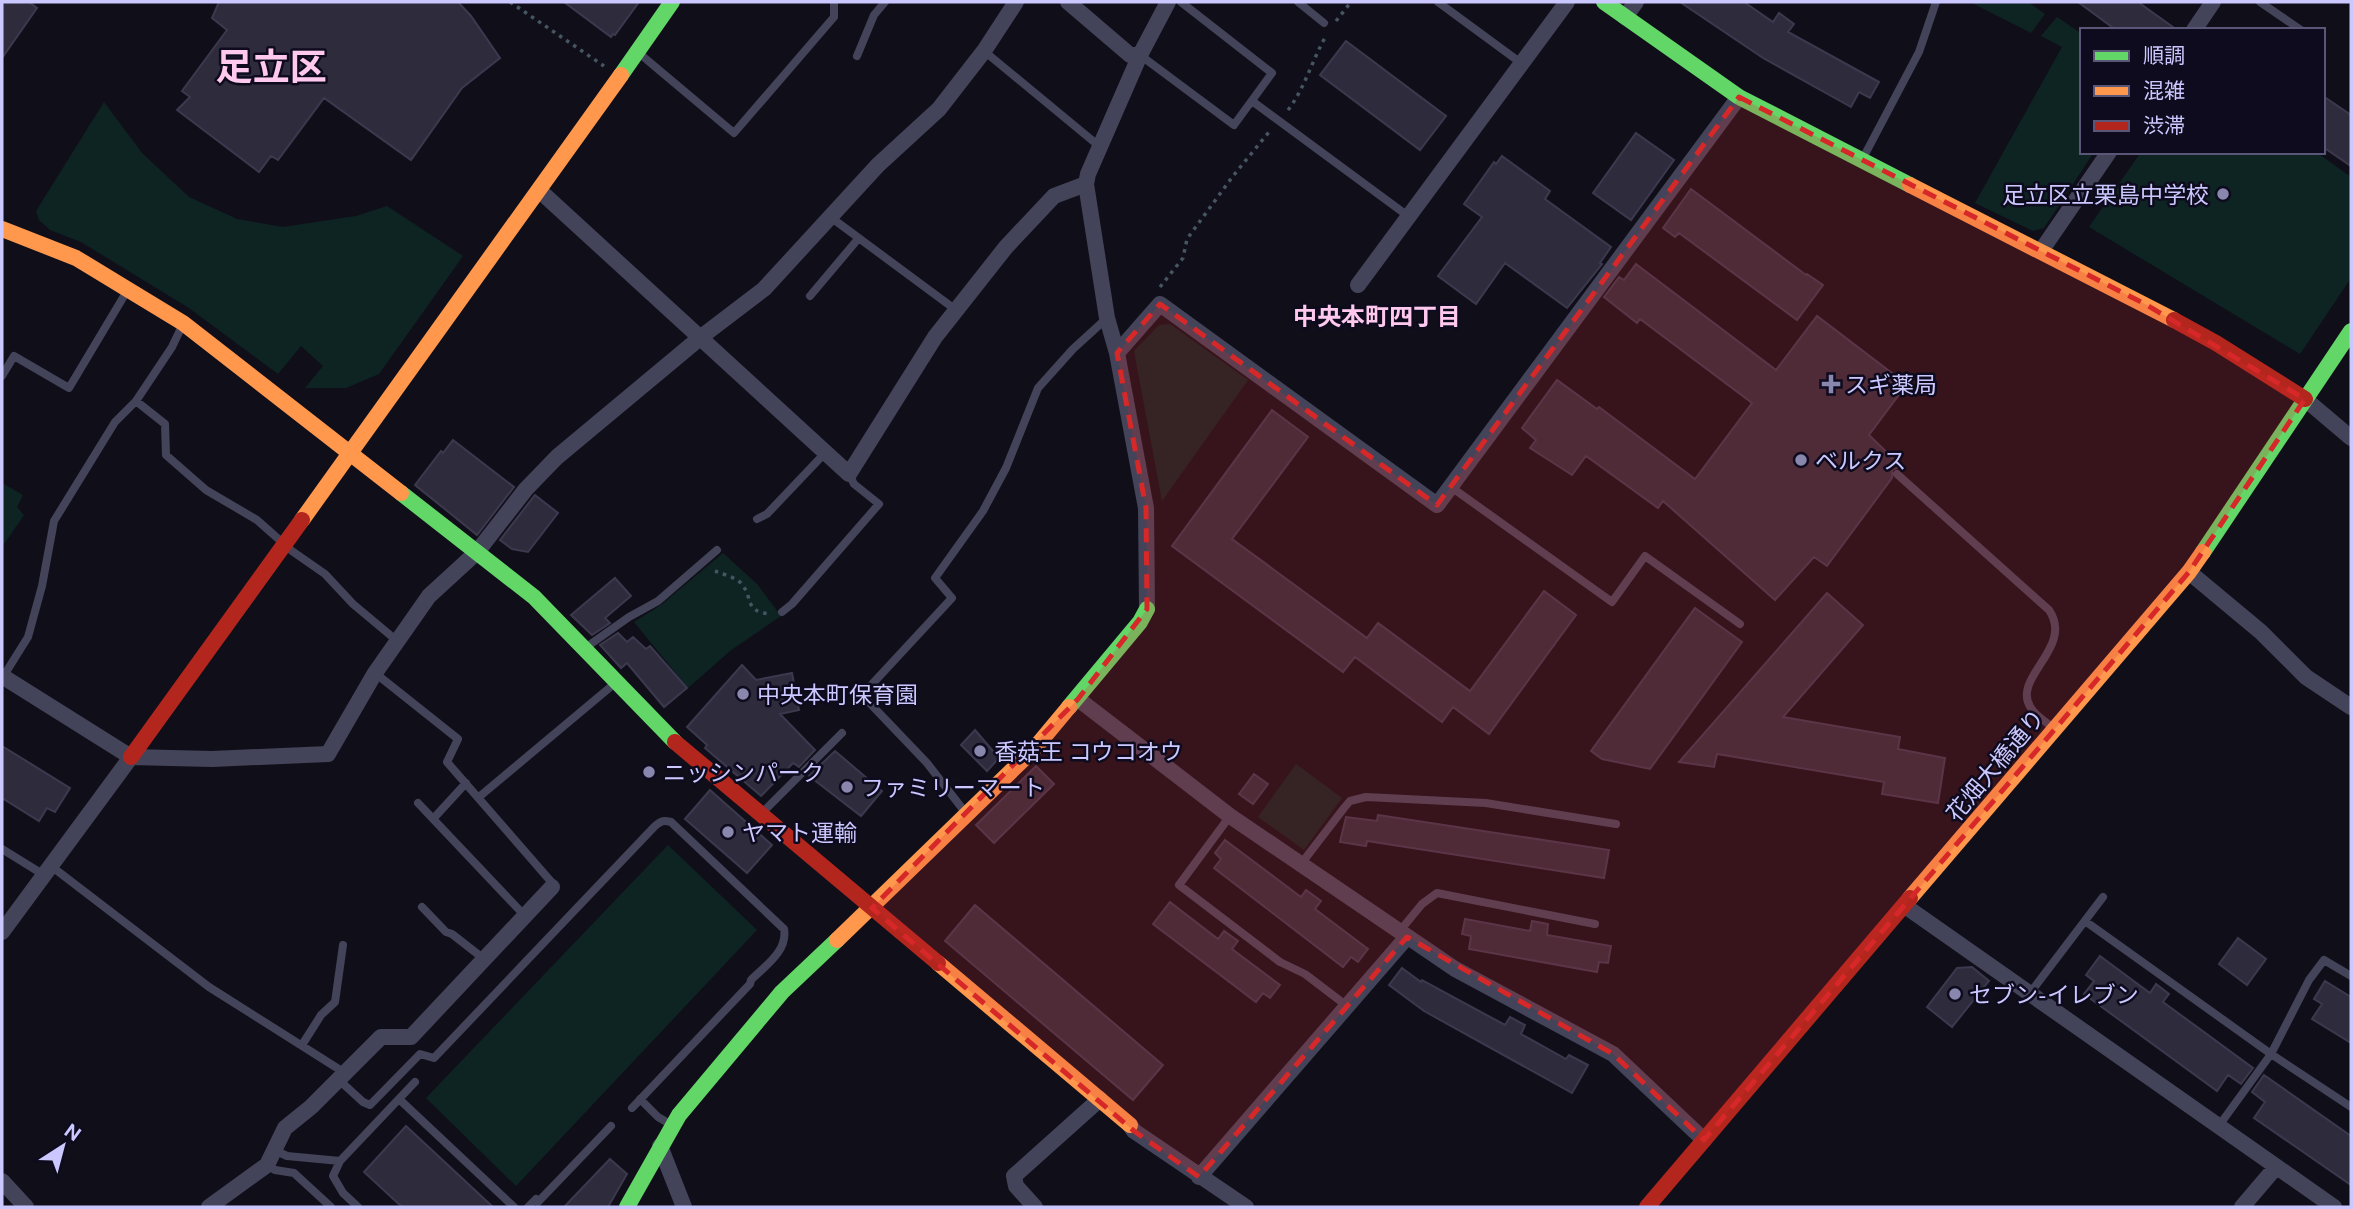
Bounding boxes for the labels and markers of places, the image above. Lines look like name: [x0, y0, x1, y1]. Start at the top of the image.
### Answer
place label: 足立区立栗島中学校: [2002, 181, 2209, 208]
marker: 足立区立栗島中学校: [2215, 186, 2231, 202]
place label: スギ薬局: [1845, 371, 1937, 398]
marker: スギ薬局: [1823, 376, 1839, 392]
place label: ベルクス: [1815, 447, 1906, 474]
marker: ベルクス: [1793, 452, 1809, 468]
place label: 中央本町保育園: [757, 681, 918, 708]
marker: 中央本町保育園: [735, 686, 751, 702]
place label: 香菇王 コウコオウ: [994, 738, 1183, 765]
marker: 香菇王 コウコオウ: [972, 743, 988, 759]
place label: ニッシンパーク: [663, 759, 824, 786]
marker: ニッシンパーク: [641, 764, 657, 780]
place label: ファミリーマート: [861, 774, 1045, 801]
marker: ファミリーマート: [839, 779, 855, 795]
place label: ヤマト運輸: [742, 819, 857, 846]
marker: ヤマト運輸: [720, 824, 736, 840]
place label: セブン-イレブン: [1969, 981, 2139, 1008]
marker: セブン-イレブン: [1947, 986, 1963, 1002]

